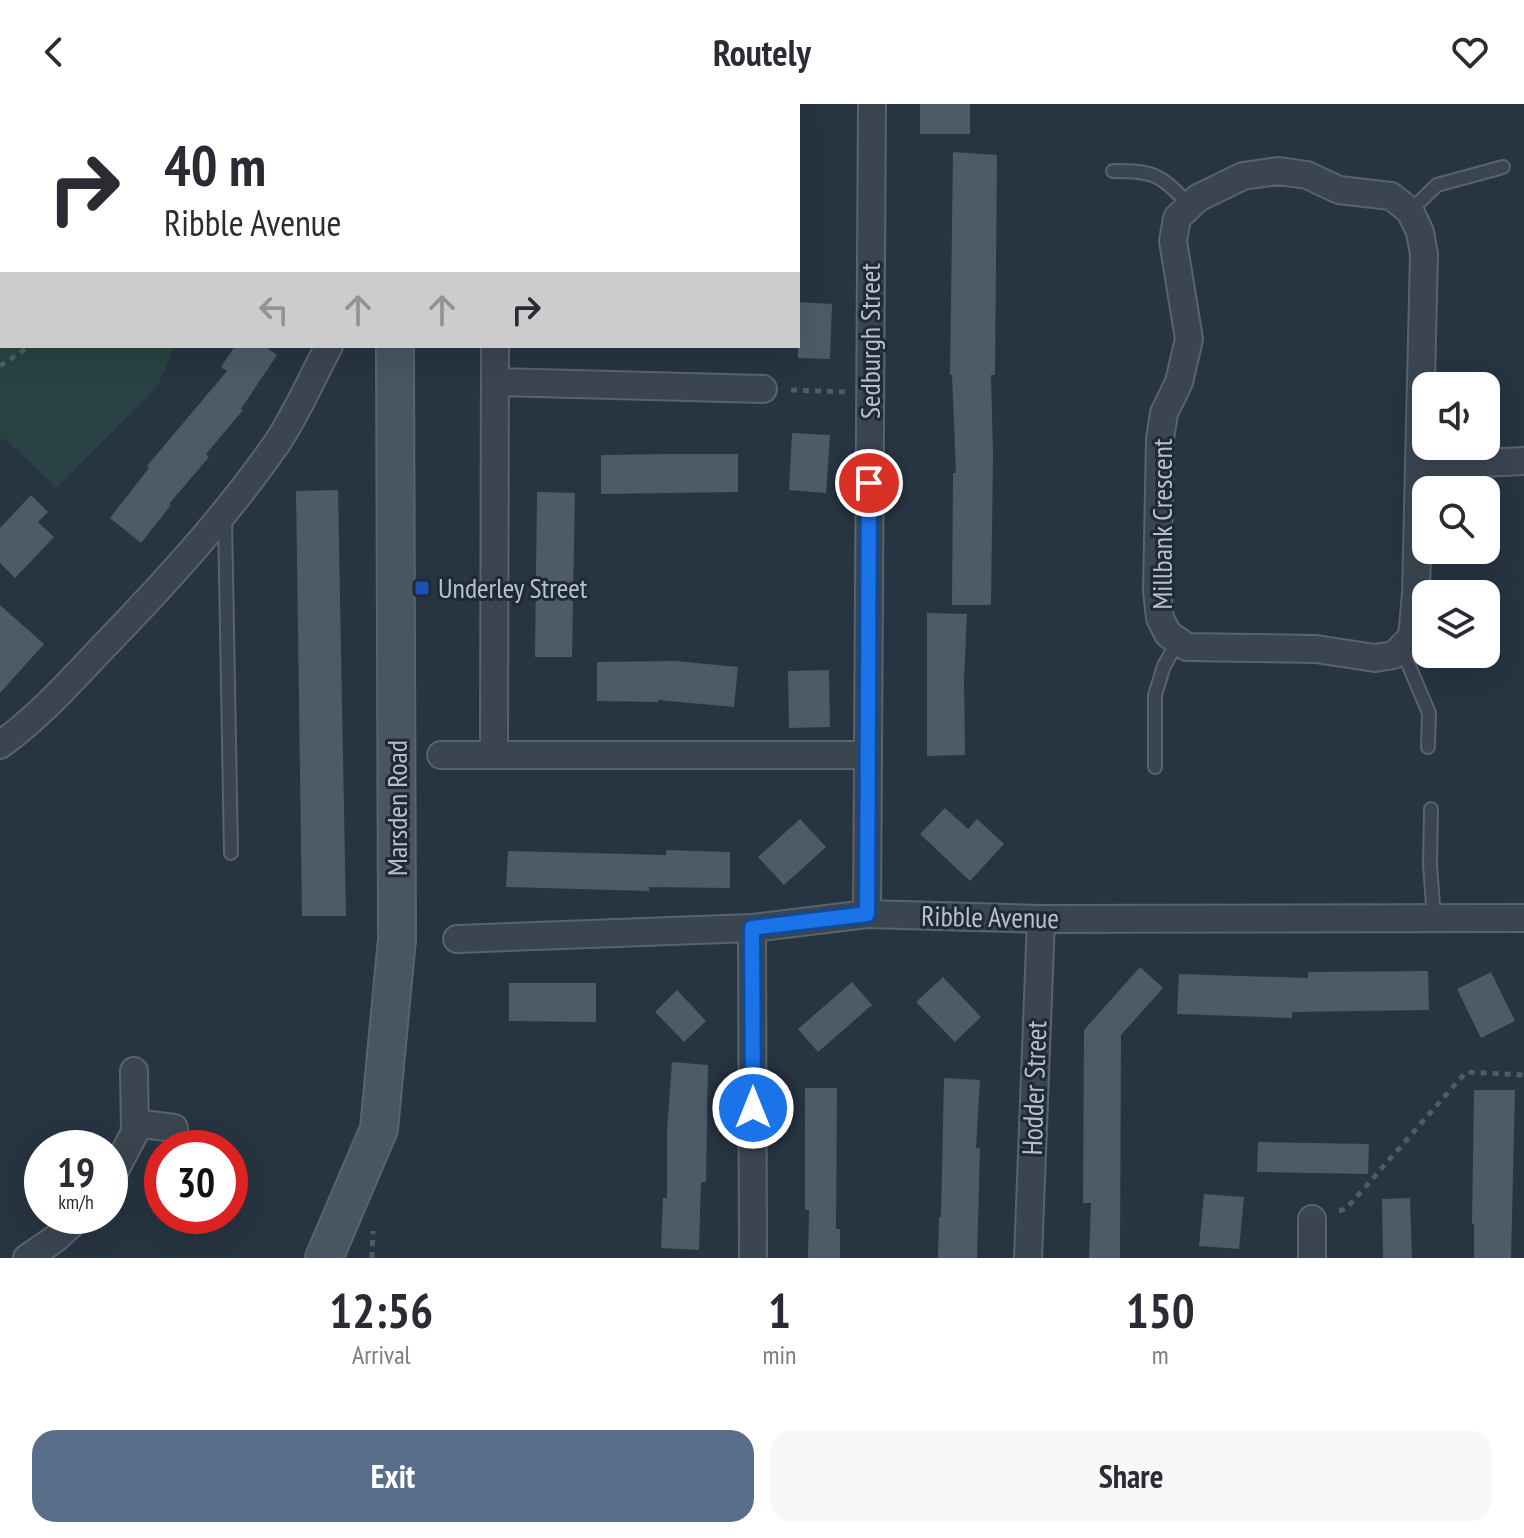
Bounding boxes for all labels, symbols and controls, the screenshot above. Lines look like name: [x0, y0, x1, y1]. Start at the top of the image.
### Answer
text: Routely: [713, 29, 811, 76]
icon: back: [32, 30, 76, 74]
icon: heart: [1448, 30, 1492, 74]
text: 40 m: [164, 129, 266, 201]
icon: right: [32, 136, 136, 240]
text: Ribble Avenue: [164, 199, 341, 246]
street label: Sedburgh Street: [851, 263, 888, 419]
icon: left: [252, 288, 296, 332]
icon: ahead: [336, 288, 380, 332]
icon: ahead: [420, 288, 464, 332]
icon: right: [504, 288, 548, 332]
map controls: [1412, 372, 1500, 668]
button: sound: [1412, 372, 1500, 460]
street label: Millbank Crescent: [1143, 438, 1180, 609]
pin: [835, 449, 903, 517]
icon: arrive: [847, 461, 891, 505]
button: search: [1412, 476, 1500, 564]
place label: Underley Street: [438, 569, 588, 606]
marker: Underley Street: [413, 579, 431, 597]
button: layers: [1412, 580, 1500, 668]
street label: Marsden Road: [378, 740, 415, 876]
street label: Ribble Avenue: [921, 897, 1059, 936]
street label: Hodder Street: [1013, 1020, 1054, 1156]
position arrow: [711, 1066, 795, 1150]
speed limit sign: 30: [144, 1130, 248, 1234]
text: 19: [57, 1146, 95, 1198]
text: km/h: [58, 1189, 94, 1215]
text: 12:56: [329, 1279, 433, 1341]
text: 1: [768, 1279, 791, 1341]
text: 150: [1126, 1279, 1195, 1341]
text: Arrival: [352, 1338, 411, 1371]
text: min: [762, 1338, 796, 1371]
text: m: [1152, 1338, 1169, 1371]
button: Exit: [32, 1430, 754, 1522]
button: Share: [770, 1430, 1492, 1522]

